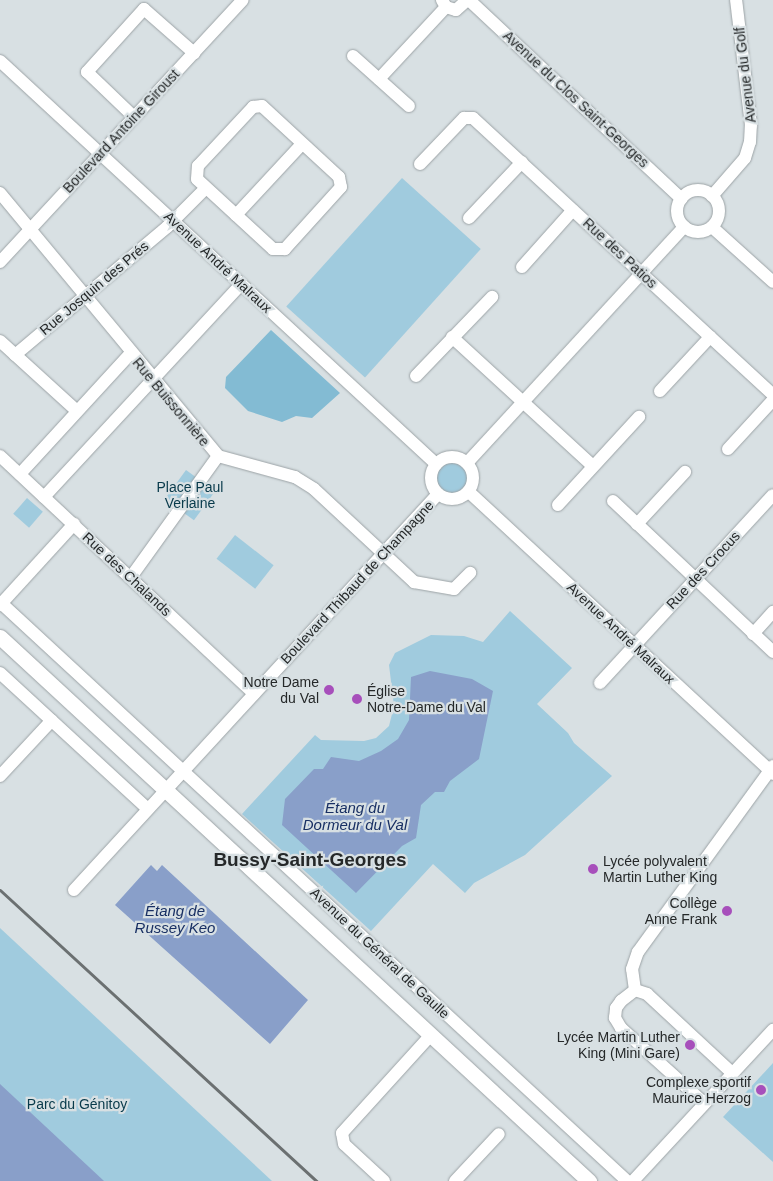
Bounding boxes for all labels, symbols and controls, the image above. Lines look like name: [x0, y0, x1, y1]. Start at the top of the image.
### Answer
street label: Avenue du Golf: [731, 26, 759, 124]
street label: Avenue du Clos Saint-Georges: [500, 27, 652, 171]
street label: Boulevard Antoine Giroust: [59, 66, 183, 196]
street label: Avenue André Malraux: [160, 207, 276, 317]
street label: Rue des Patios: [580, 214, 660, 292]
street label: Rue Josquin des Prés: [36, 238, 152, 338]
street label: Rue Buissonnière: [129, 354, 213, 450]
park label: Place Paul Verlaine: [157, 479, 223, 512]
street label: Boulevard Thibaud de Champagne: [277, 497, 437, 667]
street label: Rue des Crocus: [663, 528, 743, 612]
street label: Rue des Chalands: [79, 529, 175, 619]
street label: Avenue André Malraux: [563, 578, 679, 688]
place label: Notre Dame du Val: [244, 674, 319, 706]
place label: Église Notre-Dame du Val: [367, 683, 486, 716]
marker: Notre Dame du Val: [323, 684, 335, 696]
marker: Église Notre-Dame du Val: [351, 693, 363, 705]
water label: Étang du Dormeur du Val: [303, 798, 407, 833]
district label: Bussy-Saint-Georges: [213, 849, 407, 871]
place label: Lycée polyvalent Martin Luther King: [603, 853, 717, 886]
marker: Lycée polyvalent Martin Luther King: [587, 863, 599, 875]
street label: Avenue du Général de Gaulle: [307, 884, 453, 1022]
place label: Collège Anne Frank: [645, 895, 717, 928]
water label: Étang de Russey Keo: [135, 901, 215, 936]
marker: Collège Anne Frank: [721, 905, 733, 917]
place label: Lycée Martin Luther King (Mini Gare): [557, 1029, 680, 1062]
marker: Lycée Martin Luther King (Mini Gare): [684, 1039, 696, 1051]
place label: Complexe sportif Maurice Herzog: [646, 1074, 751, 1106]
marker: Complexe sportif Maurice Herzog: [755, 1084, 767, 1096]
park label: Parc du Génitoy: [27, 1096, 127, 1112]

